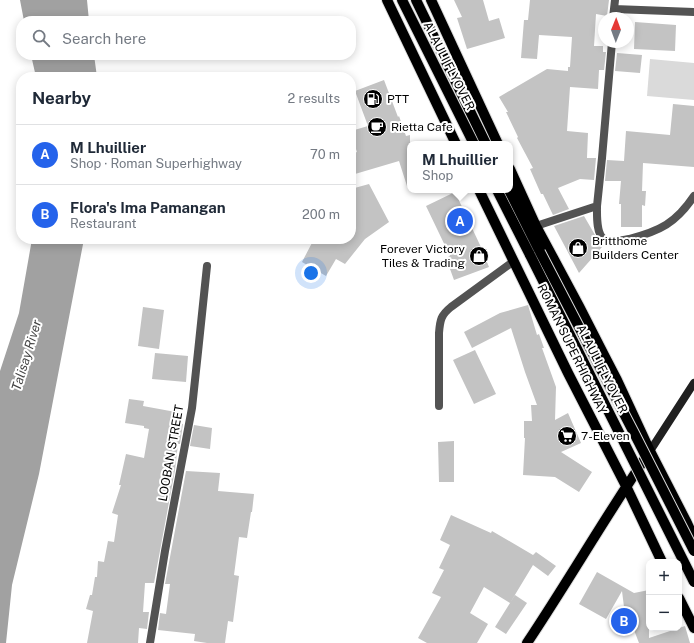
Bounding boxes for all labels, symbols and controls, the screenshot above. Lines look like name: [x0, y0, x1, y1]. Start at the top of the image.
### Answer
north arrow: [598, 12, 634, 48]
search box: [16, 16, 356, 60]
street label: ALAULI FLYOVER: [421, 19, 477, 113]
icon: search: [30, 27, 52, 49]
text: Search here: [62, 30, 146, 47]
text: Nearby: [32, 88, 91, 108]
fuel station icon: PTT: [362, 88, 384, 110]
text: 2 results: [288, 91, 340, 106]
place label: PTT: [387, 92, 409, 106]
cafe icon: Rietta Cafe: [366, 116, 388, 138]
place label: Rietta Cafe: [391, 120, 453, 134]
text: M Lhuillier: [70, 139, 146, 156]
popup: [407, 141, 513, 193]
text: A: [40, 147, 50, 162]
text: 70 m: [310, 147, 340, 162]
text: M Lhuillier: [422, 151, 498, 168]
text: Shop · Roman Superhighway: [70, 156, 242, 171]
text: Shop: [422, 168, 453, 183]
text: Flora's Ima Pamangan: [70, 199, 226, 216]
pin: A: [447, 206, 473, 236]
text: B: [41, 207, 49, 222]
text: 200 m: [302, 207, 340, 222]
text: Restaurant: [70, 216, 136, 231]
place label: Britthome Builders Center: [592, 234, 679, 262]
shop icon: Britthome Builders Center: [567, 237, 589, 259]
place label: Forever Victory Tiles & Trading: [380, 242, 466, 270]
shop icon: Forever Victory Tiles & Trading: [468, 245, 490, 267]
your location: [301, 263, 321, 283]
street label: ROMAN SUPERHIGHWAY: [534, 282, 610, 417]
water label: Talisay River: [9, 318, 44, 392]
street label: ALAULI FLYOVER: [574, 322, 630, 416]
street label: LOOBAN STREET: [156, 403, 186, 503]
supermarket icon: 7-Eleven: [556, 425, 578, 447]
place label: 7-Eleven: [581, 429, 630, 443]
map controls: [646, 559, 682, 631]
button: +: [646, 559, 682, 595]
button: −: [646, 595, 682, 631]
pin: B: [611, 606, 637, 636]

